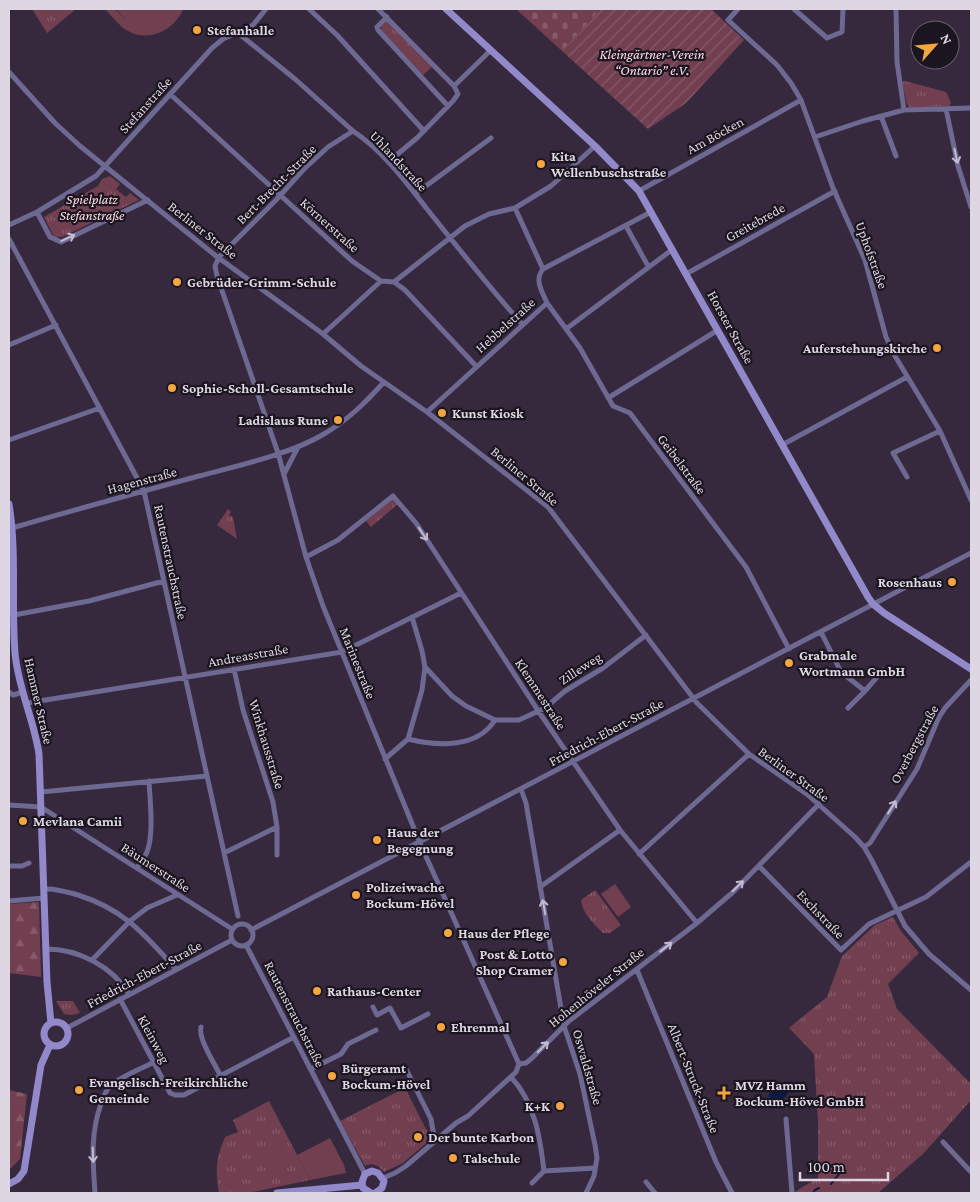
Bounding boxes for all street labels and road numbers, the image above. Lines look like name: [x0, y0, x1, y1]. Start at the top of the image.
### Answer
street label: Stefanstraße: [115, 73, 175, 137]
street label: Am Böcken: [684, 113, 747, 157]
street label: Uhlandstraße: [367, 127, 431, 195]
street label: Bert-Brecht-Straße: [233, 141, 319, 227]
street label: Körnerstraße: [297, 194, 363, 256]
street label: Berliner Straße: [165, 198, 241, 262]
street label: Greitebrede: [722, 199, 788, 245]
street label: Uphofstraße: [852, 219, 892, 291]
street label: Horster Straße: [704, 288, 758, 366]
street label: Hebbelstraße: [472, 294, 538, 356]
street label: Geibelstraße: [654, 431, 710, 497]
street label: Berliner Straße: [488, 443, 562, 509]
street label: Hagenstraße: [105, 463, 179, 497]
street label: Rautenstrauchstraße: [151, 503, 191, 621]
street label: Marinestraße: [336, 625, 380, 701]
street label: Andreasstraße: [207, 640, 289, 670]
street label: Zilleweg: [556, 648, 604, 688]
street label: Klemmestraße: [512, 655, 570, 733]
street label: Hammer Straße: [21, 656, 57, 746]
street label: Friedrich-Ebert-Straße: [546, 695, 666, 769]
street label: Winkhausstraße: [246, 697, 288, 791]
street label: Overbergstraße: [887, 702, 941, 786]
street label: Berliner Straße: [755, 743, 833, 805]
street label: Bäumerstraße: [118, 839, 194, 895]
street label: Eschstraße: [794, 886, 848, 942]
street label: Friedrich-Ebert-Straße: [84, 937, 204, 1011]
street label: Hohenhöveler Straße: [545, 944, 647, 1030]
street label: Rautenstrauchstraße: [261, 958, 329, 1070]
street label: Kleinweg: [135, 1012, 173, 1066]
street label: Albert-Struck-Straße: [665, 1021, 723, 1135]
street label: Oswaldstraße: [570, 1027, 606, 1107]

